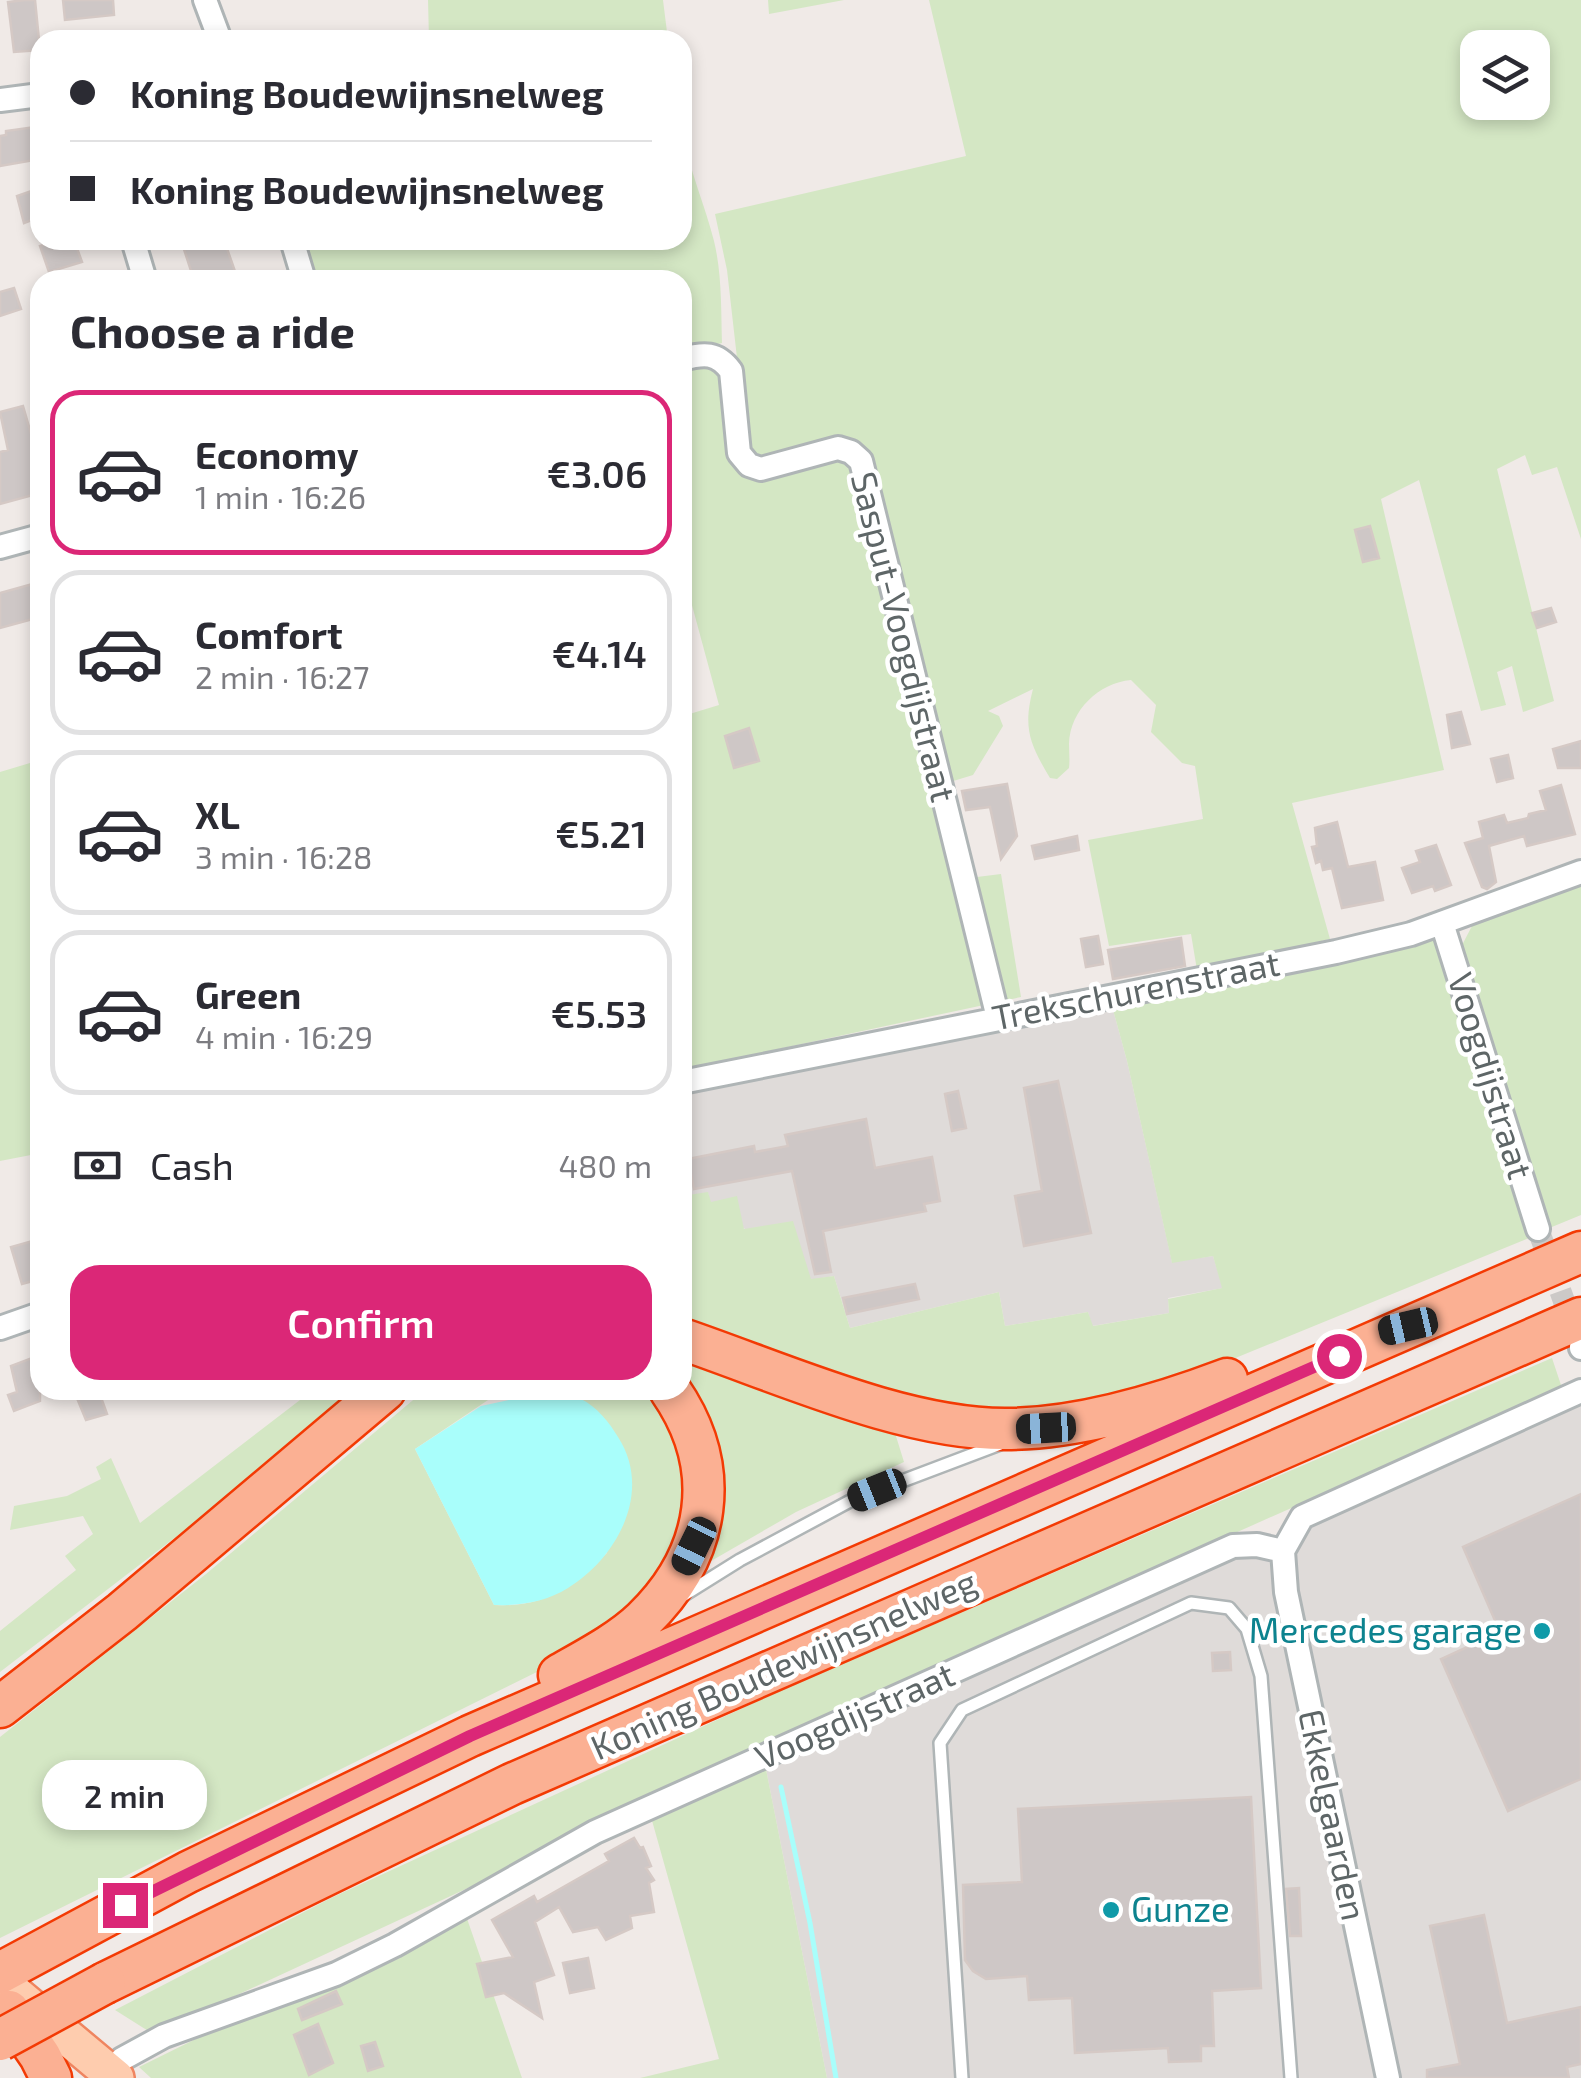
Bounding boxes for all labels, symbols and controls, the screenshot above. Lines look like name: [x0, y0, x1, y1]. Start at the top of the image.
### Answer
map controls: [1460, 30, 1550, 120]
button: layers: [1460, 30, 1550, 120]
text: Koning Boudewijnsnelweg: [130, 70, 604, 116]
text: Koning Boudewijnsnelweg: [130, 166, 604, 212]
text: Choose a ride: [70, 303, 355, 357]
icon: car: [75, 428, 165, 518]
text: Economy: [195, 431, 359, 477]
text: €3.06: [547, 450, 647, 496]
street label: Sasput-Voogdijstraat: [844, 467, 966, 806]
text: 1 min · 16:26: [195, 477, 366, 515]
icon: car: [75, 608, 165, 698]
text: Comfort: [195, 611, 343, 657]
text: €4.14: [552, 630, 647, 676]
text: 2 min · 16:27: [195, 657, 369, 695]
icon: car: [75, 788, 165, 878]
text: XL: [195, 791, 240, 837]
text: €5.21: [555, 810, 647, 856]
text: 3 min · 16:28: [195, 837, 372, 875]
street label: Trekschurenstraat: [988, 941, 1283, 1038]
street label: Voogdijstraat: [1441, 967, 1543, 1184]
icon: car: [75, 968, 165, 1058]
text: Green: [195, 971, 301, 1017]
text: €5.53: [551, 990, 647, 1036]
text: 4 min · 16:29: [195, 1017, 373, 1055]
icon: cash: [70, 1138, 125, 1193]
text: Cash: [150, 1142, 234, 1188]
text: 480 m: [558, 1146, 652, 1184]
button: Confirm: [70, 1265, 652, 1380]
car: [1375, 1305, 1441, 1347]
route start: [1317, 1334, 1362, 1379]
car: [1015, 1411, 1077, 1445]
car: [844, 1465, 910, 1515]
car: [667, 1512, 721, 1580]
street label: Koning Boudewijnsnelweg: [584, 1559, 983, 1767]
place label: Mercedes garage: [1249, 1608, 1522, 1650]
marker: Mercedes garage: [1531, 1620, 1553, 1642]
street label: Voogdijstraat: [748, 1652, 960, 1777]
street label: Ekkelgaarden: [1291, 1705, 1377, 1924]
callout: 2 min: [42, 1760, 208, 1830]
text: 2 min: [84, 1776, 165, 1814]
route end: [103, 1883, 148, 1928]
place label: Gunze: [1131, 1887, 1230, 1929]
marker: Gunze: [1100, 1899, 1122, 1921]

